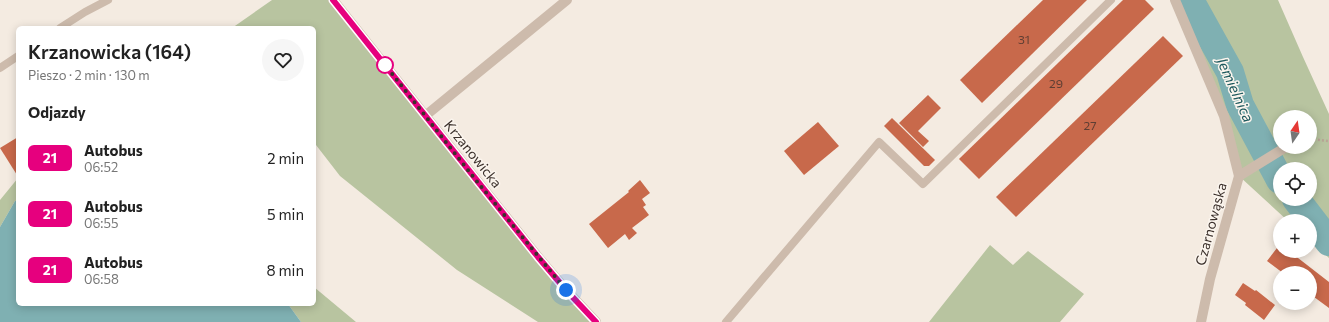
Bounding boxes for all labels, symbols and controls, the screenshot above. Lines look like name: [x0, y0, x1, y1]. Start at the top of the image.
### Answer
house number: 31: [1018, 32, 1030, 46]
button: heart: [262, 39, 304, 81]
text: Krzanowicka (164): [28, 40, 191, 63]
water label: Jemielnica: [1213, 53, 1258, 125]
unlabelled marker: [376, 56, 394, 74]
text: Pieszo · 2 min · 130 m: [28, 67, 150, 83]
house number: 29: [1049, 76, 1063, 90]
text: Odjazdy: [28, 103, 86, 121]
north arrow: [1273, 110, 1317, 154]
map controls: [1273, 110, 1317, 310]
street label: Krzanowicka: [441, 116, 506, 191]
house number: 27: [1084, 118, 1096, 132]
text: Autobus: [84, 141, 143, 159]
text: 21: [43, 149, 57, 166]
text: 2 min: [267, 149, 304, 167]
text: 06:52: [84, 159, 118, 175]
button: locate: [1273, 162, 1317, 206]
street label: Czarnowąska: [1191, 180, 1230, 267]
text: Autobus: [84, 197, 143, 215]
text: 21: [43, 205, 57, 222]
text: 5 min: [267, 205, 304, 223]
button: +: [1273, 214, 1317, 258]
text: 06:55: [84, 215, 118, 231]
text: Autobus: [84, 253, 143, 271]
text: 21: [43, 261, 57, 278]
text: 8 min: [266, 261, 304, 279]
button: −: [1273, 266, 1317, 310]
text: 06:58: [84, 271, 119, 287]
your location: [556, 280, 576, 300]

